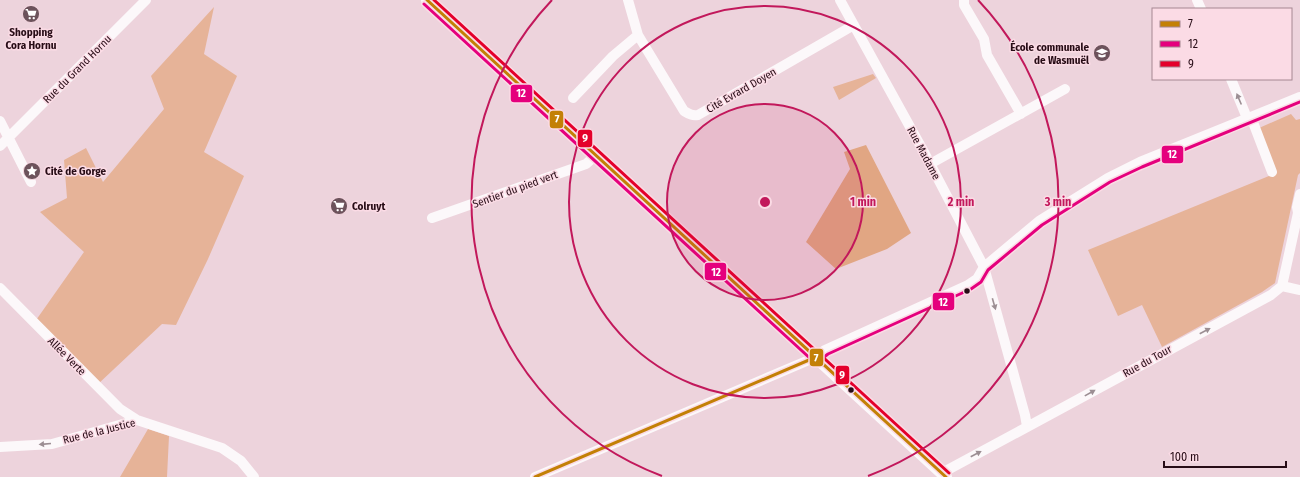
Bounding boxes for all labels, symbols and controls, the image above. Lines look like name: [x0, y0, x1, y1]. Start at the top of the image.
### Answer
supermarket icon: Shopping Cora Hornu: [21, 4, 41, 24]
legend: [1152, 8, 1292, 80]
text: 7: [1188, 17, 1193, 31]
place label: Shopping Cora Hornu: [6, 26, 57, 52]
street label: Rue du Grand Hornu: [40, 32, 114, 106]
text: 12: [1188, 37, 1198, 51]
place label: École communale de Wasmuël: [1010, 40, 1090, 67]
school or university icon: École communale de Wasmuël: [1092, 43, 1112, 63]
text: 9: [1188, 57, 1194, 71]
street label: Cité Evrard Doyen: [704, 65, 779, 116]
line badge: 12: [510, 84, 533, 103]
text: 12: [516, 87, 526, 100]
one-way arrow: [1236, 93, 1242, 104]
line badge: 7: [549, 110, 564, 129]
text: 7: [555, 113, 560, 126]
street label: Rue Madame: [904, 125, 943, 182]
line badge: 9: [577, 129, 593, 148]
text: 9: [582, 132, 588, 145]
line badge: 12: [1161, 145, 1184, 164]
text: 12: [1167, 148, 1177, 161]
place icon: Cité de Gorge: [22, 161, 42, 181]
place label: Cité de Gorge: [45, 165, 107, 178]
street label: Sentier du pied vert: [471, 168, 560, 211]
centre of rings: [758, 195, 772, 209]
text: 1 min: [850, 195, 876, 209]
text: 2 min: [947, 195, 974, 209]
text: 3 min: [1044, 195, 1071, 209]
supermarket icon: Colruyt: [329, 196, 349, 216]
place label: Colruyt: [352, 200, 385, 213]
line badge: 12: [704, 262, 727, 281]
text: 12: [711, 266, 721, 279]
unlabelled marker: [962, 286, 972, 296]
line badge: 12: [932, 292, 955, 311]
text: 12: [938, 296, 948, 309]
one-way arrow: [991, 299, 997, 311]
one-way arrow: [1199, 327, 1210, 334]
street label: Allée Verte: [45, 335, 88, 378]
street label: Rue du Tour: [1121, 343, 1174, 380]
line badge: 7: [809, 348, 824, 367]
text: 7: [814, 352, 819, 365]
line badge: 9: [835, 365, 850, 385]
text: 9: [839, 369, 845, 382]
unlabelled marker: [846, 385, 856, 395]
one-way arrow: [1084, 389, 1096, 396]
street label: Rue de la Justice: [62, 416, 137, 447]
one-way arrow: [39, 441, 51, 447]
scale bar: [1164, 443, 1286, 469]
text: 100 m: [1170, 450, 1199, 464]
one-way arrow: [970, 451, 982, 457]

